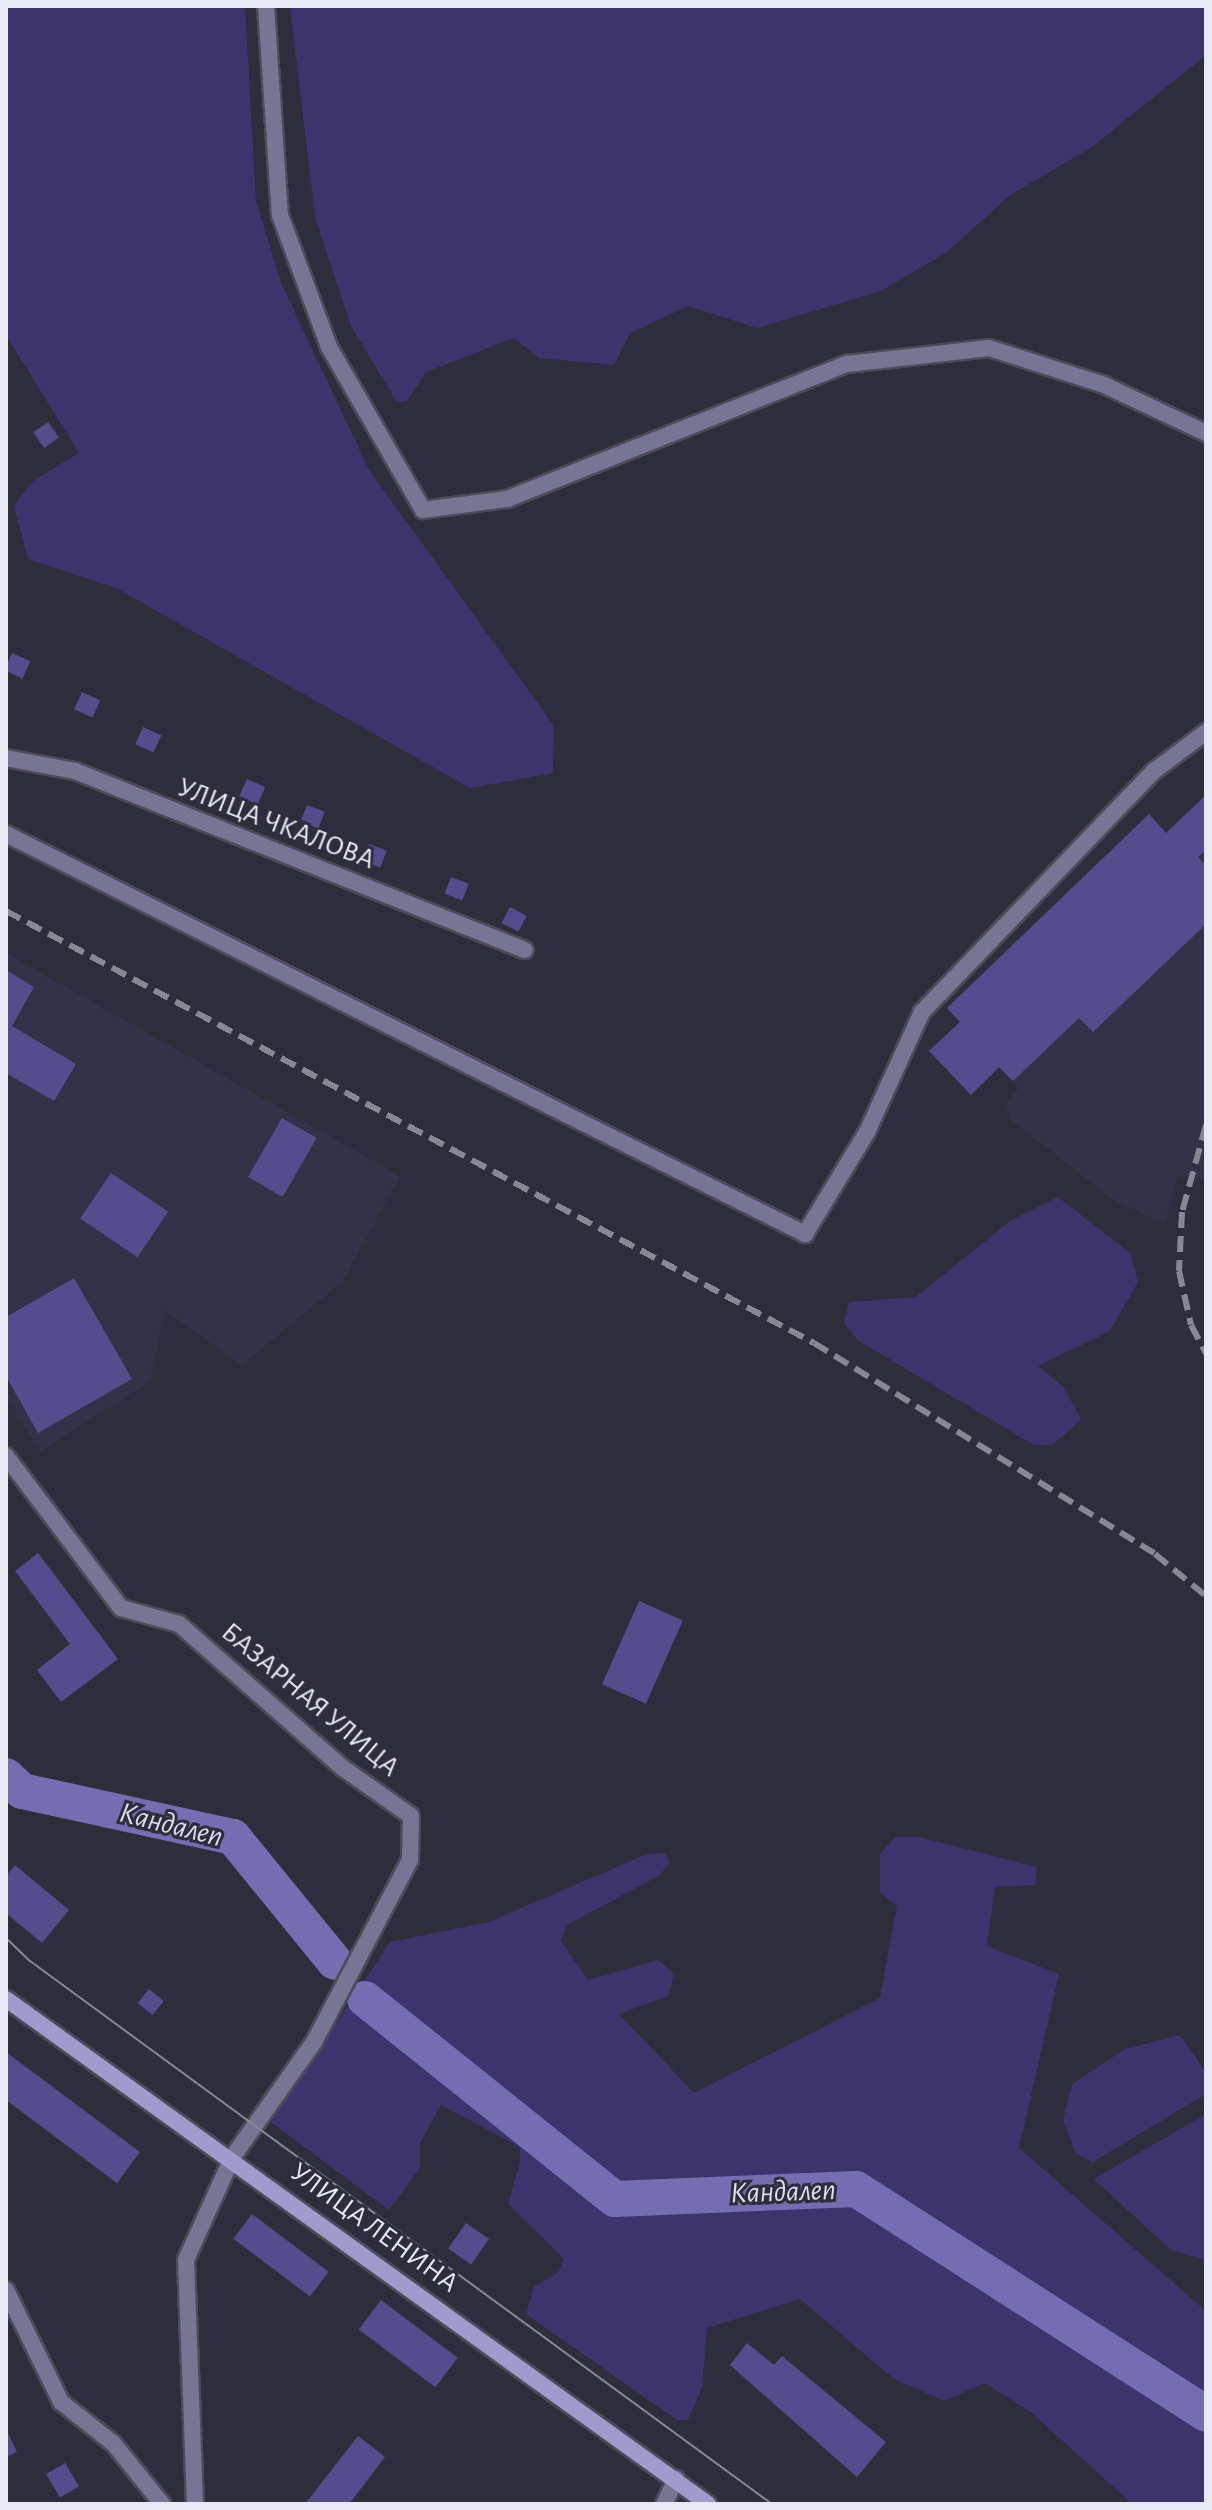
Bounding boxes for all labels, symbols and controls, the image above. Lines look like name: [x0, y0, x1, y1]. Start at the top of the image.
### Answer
street label: УЛИЦА ЧКАЛОВА: [173, 771, 379, 877]
street label: БАЗАРНАЯ УЛИЦА: [214, 1616, 406, 1784]
water label: Кандалеп: [116, 1795, 226, 1855]
street label: УЛИЦА ЛЕНИНА: [284, 2156, 464, 2300]
water label: Кандалеп: [730, 2172, 836, 2212]

